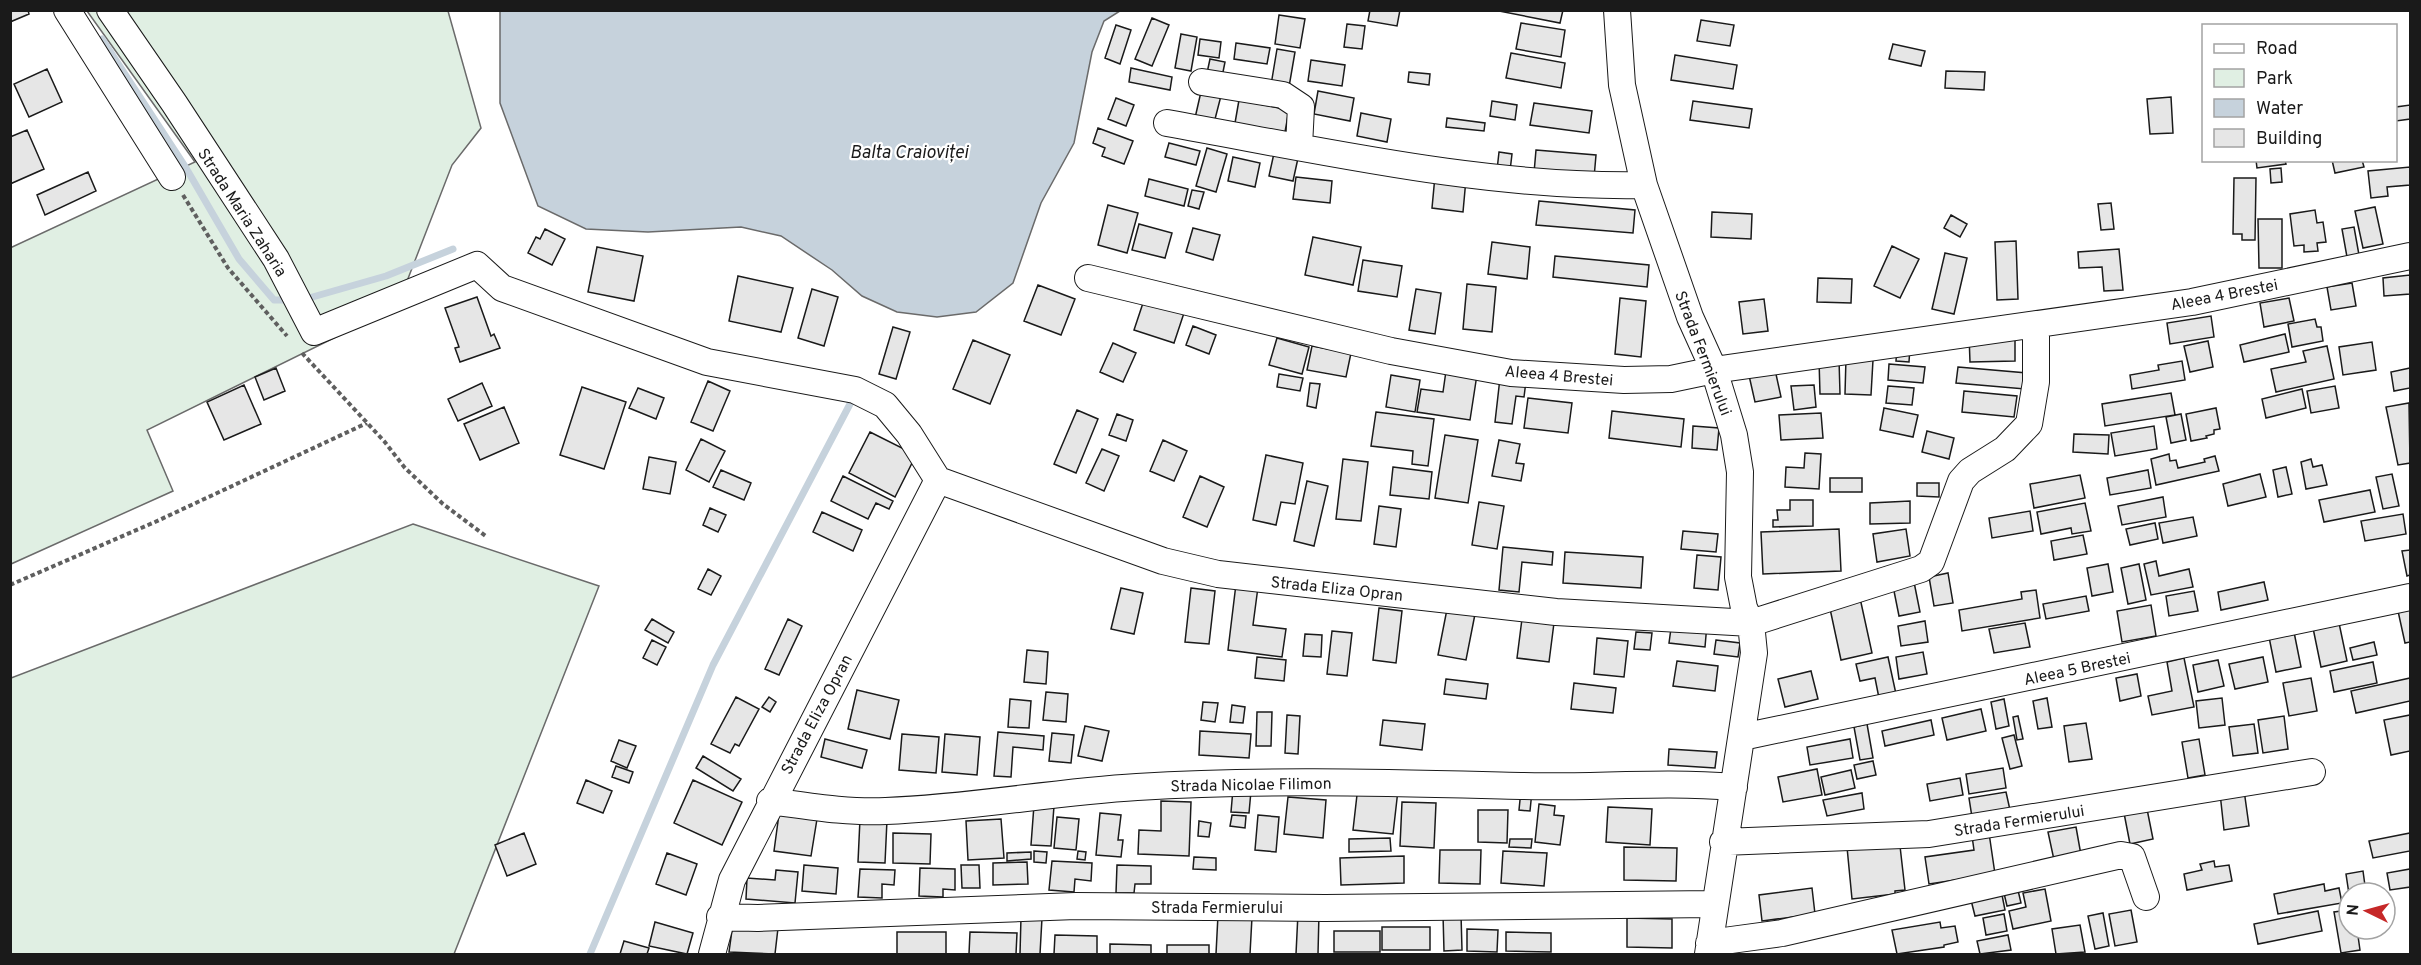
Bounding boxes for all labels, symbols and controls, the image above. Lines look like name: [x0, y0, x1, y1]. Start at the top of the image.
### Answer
legend: [2202, 24, 2397, 162]
text: Road: [2256, 38, 2298, 61]
text: Park: [2256, 68, 2293, 91]
text: Water: [2256, 98, 2303, 121]
text: Building: [2256, 128, 2322, 151]
water label: Balta Craioviței: [850, 142, 970, 165]
street label: Strada Maria Zaharia: [192, 145, 290, 281]
street label: Aleea 4 Brestei: [2169, 276, 2280, 316]
street label: Strada Fermierului: [1669, 289, 1735, 419]
street label: Aleea 4 Brestei: [1504, 362, 1614, 392]
street label: Strada Eliza Opran: [1270, 573, 1404, 607]
street label: Aleea 5 Brestei: [2022, 649, 2133, 691]
street label: Strada Eliza Opran: [778, 652, 858, 778]
street label: Strada Nicolae Filimon: [1170, 775, 1332, 797]
street label: Strada Fermierului: [1953, 802, 2086, 842]
north arrow: [2337, 881, 2397, 941]
street label: Strada Fermierului: [1151, 899, 1283, 919]
text: N: [2344, 903, 2365, 916]

